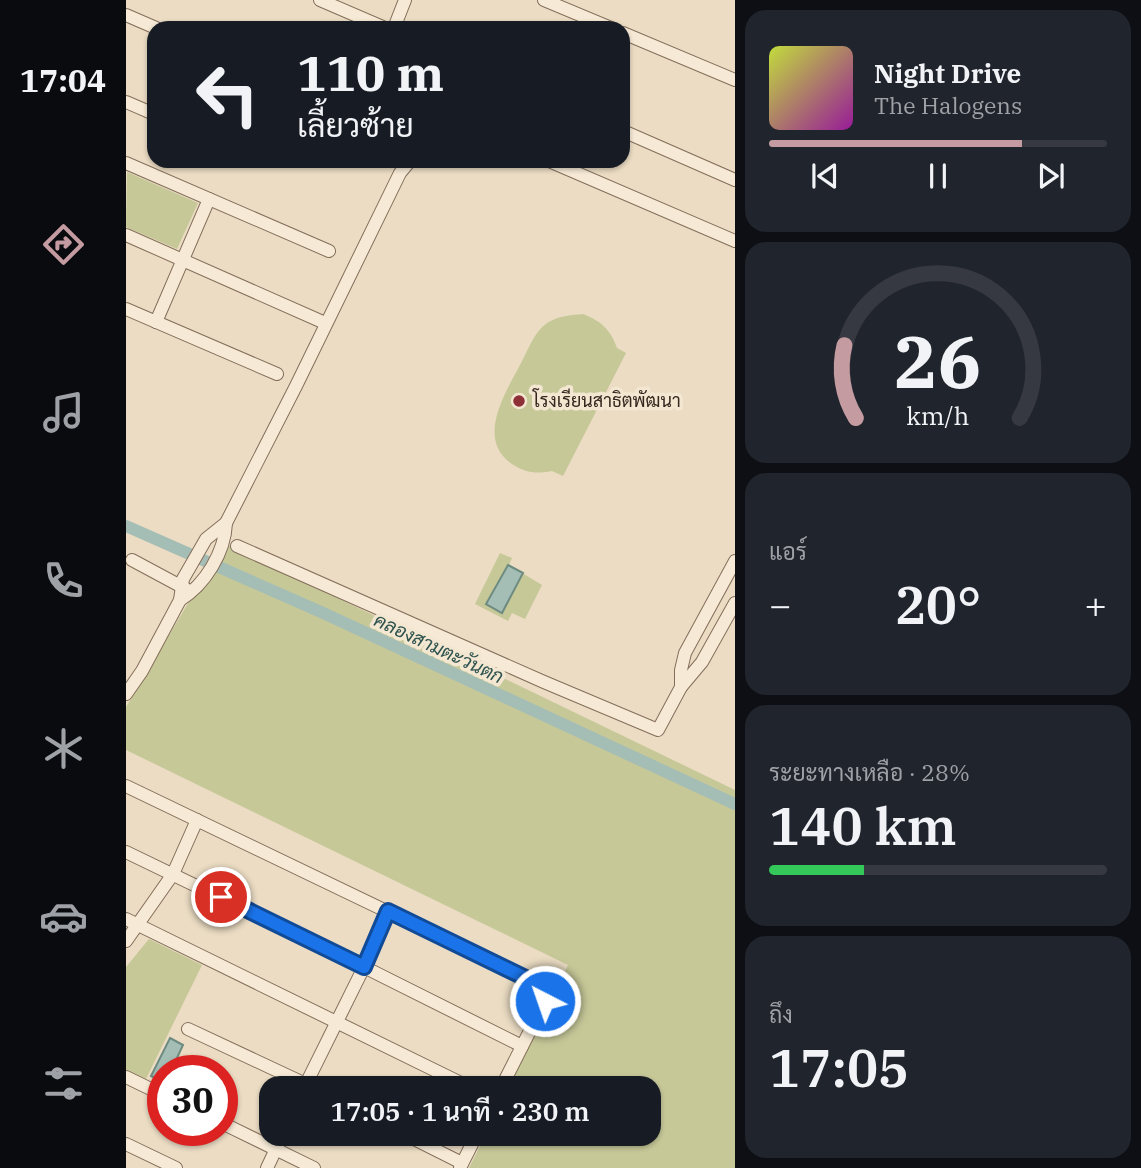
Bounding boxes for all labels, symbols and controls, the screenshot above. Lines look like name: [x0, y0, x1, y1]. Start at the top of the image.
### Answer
text: 110 m: [297, 41, 444, 104]
icon: left: [182, 49, 273, 140]
text: Night Drive: [874, 56, 1021, 90]
text: 17:04: [20, 59, 106, 101]
text: The Halogens: [874, 90, 1022, 120]
text: เลี้ยวซ้าย: [297, 104, 414, 146]
icon: previous: [806, 157, 844, 195]
icon: pause: [919, 157, 957, 195]
icon: next: [1032, 157, 1070, 195]
icon: directions: [39, 220, 88, 269]
text: 26: [894, 314, 982, 409]
icon: music: [39, 388, 88, 437]
place label: โรงเรียนสาธิตพัฒนา: [532, 388, 681, 412]
marker: โรงเรียนสาธิตพัฒนา: [511, 393, 527, 409]
text: km/h: [906, 399, 970, 432]
text: แอร์: [769, 536, 807, 566]
icon: phone: [39, 556, 88, 605]
text: 20°: [895, 571, 981, 638]
text: −: [769, 580, 792, 629]
text: +: [1084, 580, 1107, 629]
water label: คลองสามตะวันตก: [370, 608, 508, 689]
icon: climate: [39, 724, 88, 773]
text: ระยะทางเหลือ · 28%: [769, 757, 970, 787]
text: 140 km: [769, 792, 957, 859]
pin: [191, 867, 251, 927]
icon: arrive: [202, 878, 240, 916]
icon: car: [39, 892, 88, 941]
position arrow: [508, 964, 582, 1038]
text: ถึง: [769, 999, 793, 1029]
text: 17:05: [769, 1034, 909, 1101]
speed limit sign: 30: [147, 1055, 238, 1146]
icon: filters: [39, 1059, 88, 1108]
text: 17:05 · 1 นาที · 230 m: [330, 1094, 590, 1128]

